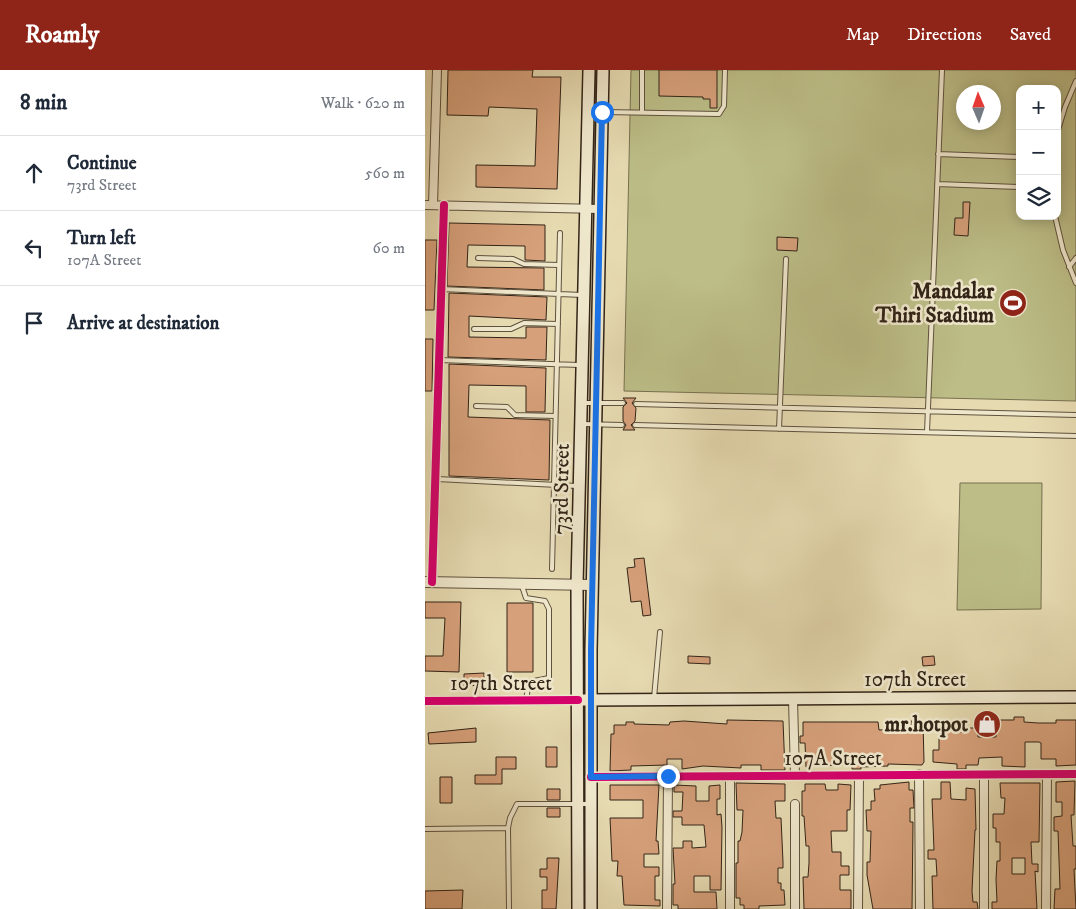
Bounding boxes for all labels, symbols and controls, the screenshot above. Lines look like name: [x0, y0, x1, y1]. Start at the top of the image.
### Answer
text: Roamly: [25, 20, 99, 50]
text: Map: [846, 24, 879, 46]
text: Directions: [907, 24, 982, 46]
text: Saved: [1010, 24, 1051, 46]
north arrow: [956, 85, 1001, 130]
map controls: [1016, 85, 1061, 220]
button: +: [1016, 85, 1061, 130]
text: 8 min: [20, 90, 67, 116]
text: Walk · 620 m: [321, 93, 405, 113]
route start: [591, 101, 614, 124]
button: −: [1016, 130, 1061, 175]
text: Continue: [67, 152, 137, 175]
icon: ahead: [20, 159, 48, 187]
text: 560 m: [365, 163, 405, 183]
text: 73rd Street: [67, 175, 137, 195]
button: layers: [1016, 175, 1061, 220]
text: Turn left: [67, 227, 136, 250]
icon: left: [20, 234, 48, 262]
text: 60 m: [373, 238, 405, 258]
text: 107A Street: [67, 250, 141, 270]
place label: Mandalar Thiri Stadium: [875, 279, 995, 329]
sports icon: Mandalar Thiri Stadium: [998, 288, 1028, 318]
icon: arrive: [20, 309, 48, 337]
text: Arrive at destination: [67, 312, 219, 335]
street label: 73rd Street: [548, 443, 576, 535]
street label: 107th Street: [864, 667, 966, 693]
street label: 107th Street: [450, 671, 552, 697]
shop icon: mr.hotpot: [972, 709, 1002, 739]
place label: mr.hotpot: [884, 712, 968, 738]
street label: 107A Street: [784, 746, 882, 772]
route end: [657, 765, 680, 788]

